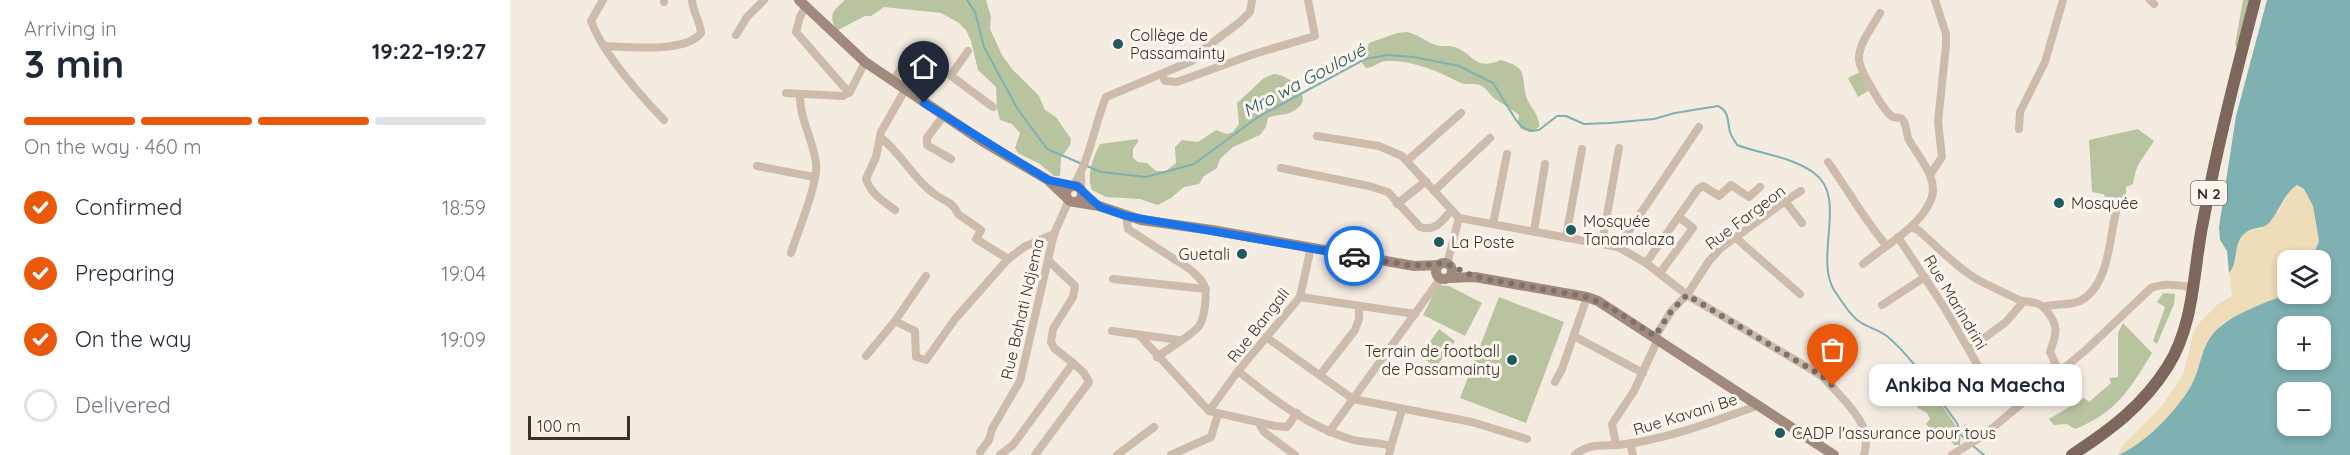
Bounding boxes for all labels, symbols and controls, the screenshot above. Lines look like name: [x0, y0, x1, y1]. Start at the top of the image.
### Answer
text: Arriving in: [24, 16, 117, 41]
place label: Collège de Passamainty: [1130, 25, 1225, 63]
text: 19:22–19:27: [372, 37, 486, 65]
marker: Collège de Passamainty: [1111, 37, 1125, 51]
water label: Mro wa Gouloué: [1239, 38, 1370, 122]
text: 3 min: [24, 39, 124, 88]
pin: [898, 41, 949, 103]
icon: home: [907, 50, 940, 83]
text: On the way · 460 m: [24, 134, 202, 159]
street label: Rue Fargeon: [1701, 180, 1789, 254]
road number: N 2: [2191, 181, 2227, 205]
icon: check: [24, 191, 57, 224]
text: Confirmed: [75, 193, 182, 221]
place label: Mosquée: [2071, 193, 2138, 213]
text: 18:59: [442, 195, 486, 220]
marker: Mosquée: [2052, 196, 2066, 210]
place label: Mosquée Tanamalaza: [1583, 211, 1675, 249]
marker: Mosquée Tanamalaza: [1564, 223, 1578, 237]
courier: [1324, 226, 1384, 286]
place label: La Poste: [1451, 232, 1515, 252]
marker: La Poste: [1432, 235, 1446, 249]
street label: Rue Bahati Ndjema: [996, 237, 1048, 381]
icon: car: [1338, 240, 1371, 273]
place label: Guetali: [1179, 244, 1230, 264]
marker: Guetali: [1235, 247, 1249, 261]
map controls: [2277, 250, 2331, 436]
button: layers: [2277, 250, 2331, 304]
street label: Rue Marindrini: [1920, 251, 1992, 353]
icon: check: [24, 257, 57, 290]
text: Preparing: [75, 259, 175, 287]
text: 19:04: [441, 261, 486, 286]
street label: Rue Bangali: [1223, 284, 1293, 366]
button: +: [2277, 316, 2331, 370]
icon: check: [24, 323, 57, 356]
pin: [1807, 324, 1858, 386]
text: On the way: [75, 325, 191, 353]
text: 19:09: [441, 327, 486, 352]
icon: bag: [1816, 333, 1849, 366]
place label: Terrain de football de Passamainty: [1365, 341, 1500, 379]
marker: Terrain de football de Passamainty: [1505, 353, 1519, 367]
callout: Ankiba Na Maecha: [1869, 365, 2082, 407]
text: Ankiba Na Maecha: [1886, 372, 2065, 397]
button: −: [2277, 382, 2331, 436]
street label: Rue Kavani Be: [1630, 389, 1740, 439]
text: Delivered: [75, 391, 171, 419]
scale bar: [528, 413, 630, 440]
text: 100 m: [537, 416, 581, 436]
place label: CADP l'assurance pour tous: [1792, 423, 1996, 443]
marker: CADP l'assurance pour tous: [1773, 426, 1787, 440]

